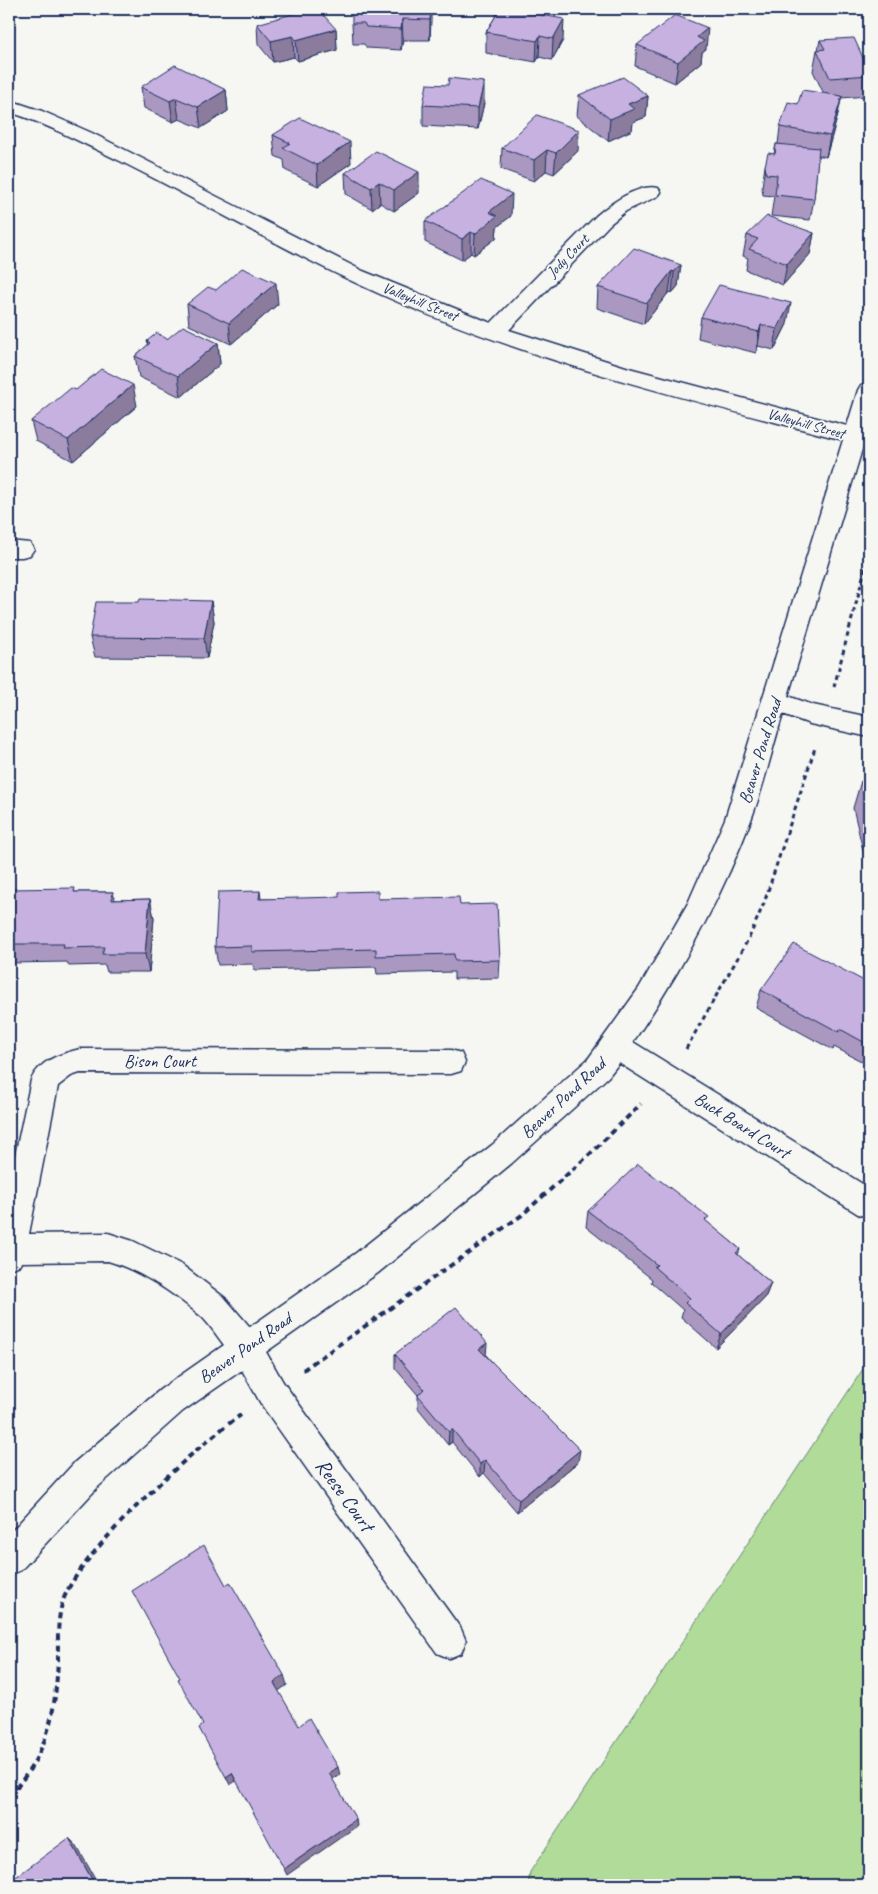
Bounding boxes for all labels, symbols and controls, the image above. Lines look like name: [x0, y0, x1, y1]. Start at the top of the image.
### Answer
street label: Jody Court: [542, 229, 595, 282]
street label: Valleyhill Street: [380, 278, 462, 326]
street label: Valleyhill Street: [765, 405, 849, 444]
street label: Beaver Pond Road: [734, 693, 787, 806]
street label: Bison Court: [124, 1050, 198, 1072]
street label: Beaver Pond Road: [516, 1051, 612, 1143]
street label: Buck Board Court: [690, 1087, 796, 1165]
street label: Beaver Pond Road: [194, 1306, 298, 1388]
street label: Reese Court: [310, 1454, 382, 1539]

